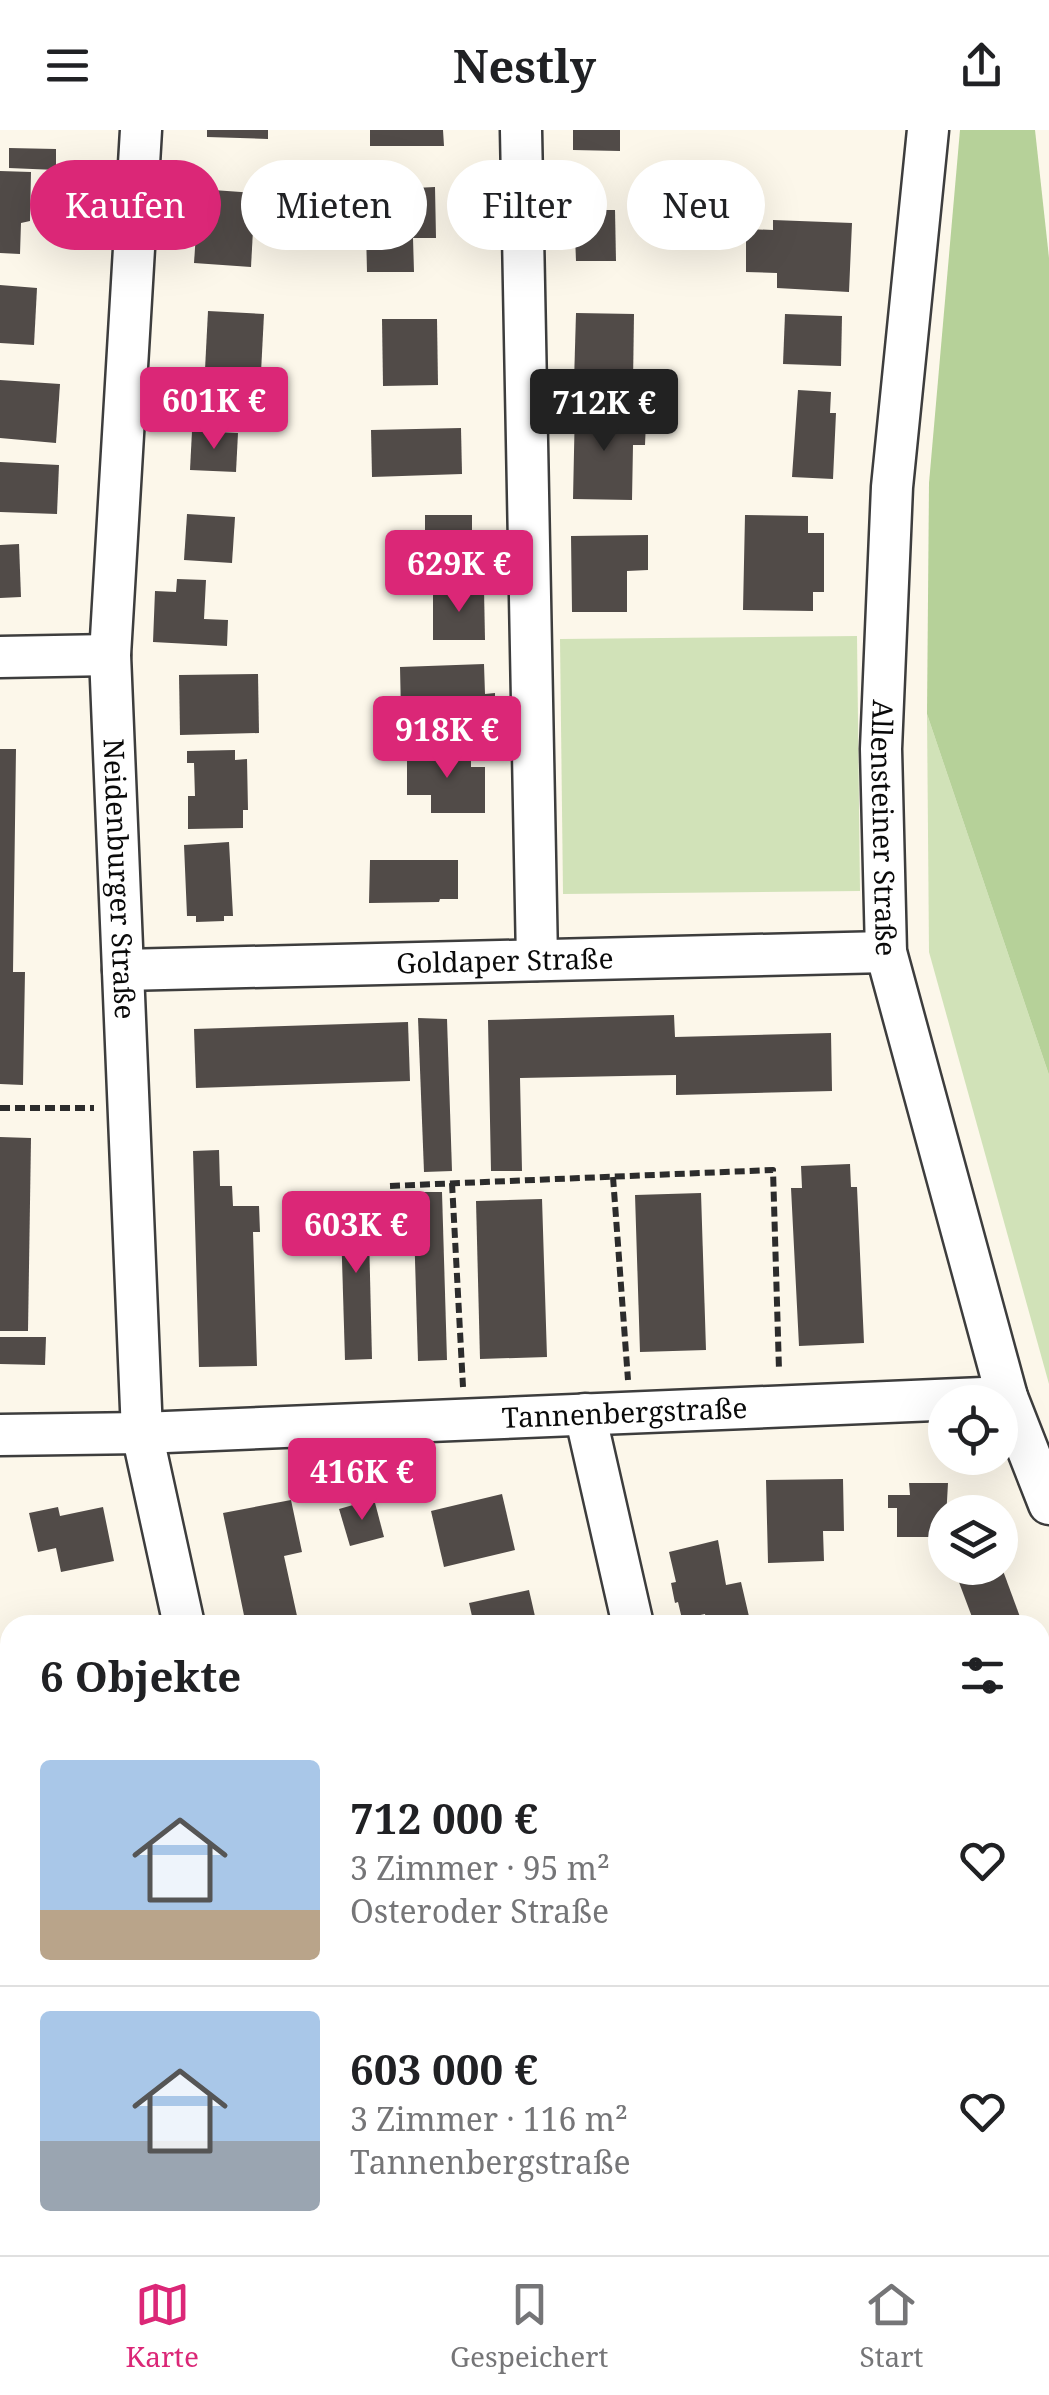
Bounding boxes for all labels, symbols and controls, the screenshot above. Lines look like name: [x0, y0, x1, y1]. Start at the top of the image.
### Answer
text: Nestly: [453, 35, 596, 96]
icon: menu: [40, 38, 95, 93]
icon: share: [954, 38, 1009, 93]
chip: Kaufen: [30, 160, 221, 250]
chip: Mieten: [241, 160, 427, 250]
chip: Filter: [447, 160, 607, 250]
chip: Neu: [627, 160, 765, 250]
pin: 601K €: [133, 367, 295, 452]
pin: 712K €: [523, 369, 685, 454]
text: 601K €: [162, 378, 266, 421]
text: 712K €: [552, 380, 656, 423]
pin: 629K €: [378, 530, 540, 615]
text: 629K €: [407, 541, 511, 584]
pin: 918K €: [366, 696, 528, 781]
street label: Allensteiner Straße: [863, 699, 906, 957]
text: 918K €: [395, 707, 499, 750]
street label: Neidenburger Straße: [95, 738, 145, 1020]
street label: Goldaper Straße: [396, 938, 614, 982]
pin: 603K €: [275, 1191, 437, 1276]
text: 603K €: [304, 1202, 408, 1245]
map controls: [928, 1385, 1018, 1585]
button: locate: [928, 1385, 1018, 1475]
street label: Tannenbergstraße: [501, 1388, 748, 1436]
pin: 416K €: [281, 1438, 443, 1523]
text: 416K €: [310, 1449, 414, 1492]
button: layers: [928, 1495, 1018, 1585]
text: 6 Objekte: [40, 1647, 241, 1704]
icon: filters: [955, 1648, 1010, 1703]
text: 712 000 €: [350, 1789, 538, 1846]
icon: home: [120, 1800, 240, 1920]
icon: heart: [955, 1833, 1010, 1888]
text: 3 Zimmer · 95 m²: [350, 1846, 610, 1889]
text: Osteroder Straße: [350, 1889, 609, 1932]
text: 603 000 €: [350, 2040, 538, 2097]
icon: home: [120, 2051, 240, 2171]
icon: heart: [955, 2084, 1010, 2139]
text: 3 Zimmer · 116 m²: [350, 2097, 628, 2140]
text: Tannenbergstraße: [350, 2140, 631, 2183]
tab: Karte: [126, 2277, 199, 2375]
tab: Gespeichert: [450, 2277, 608, 2375]
tab: Start: [860, 2277, 923, 2375]

